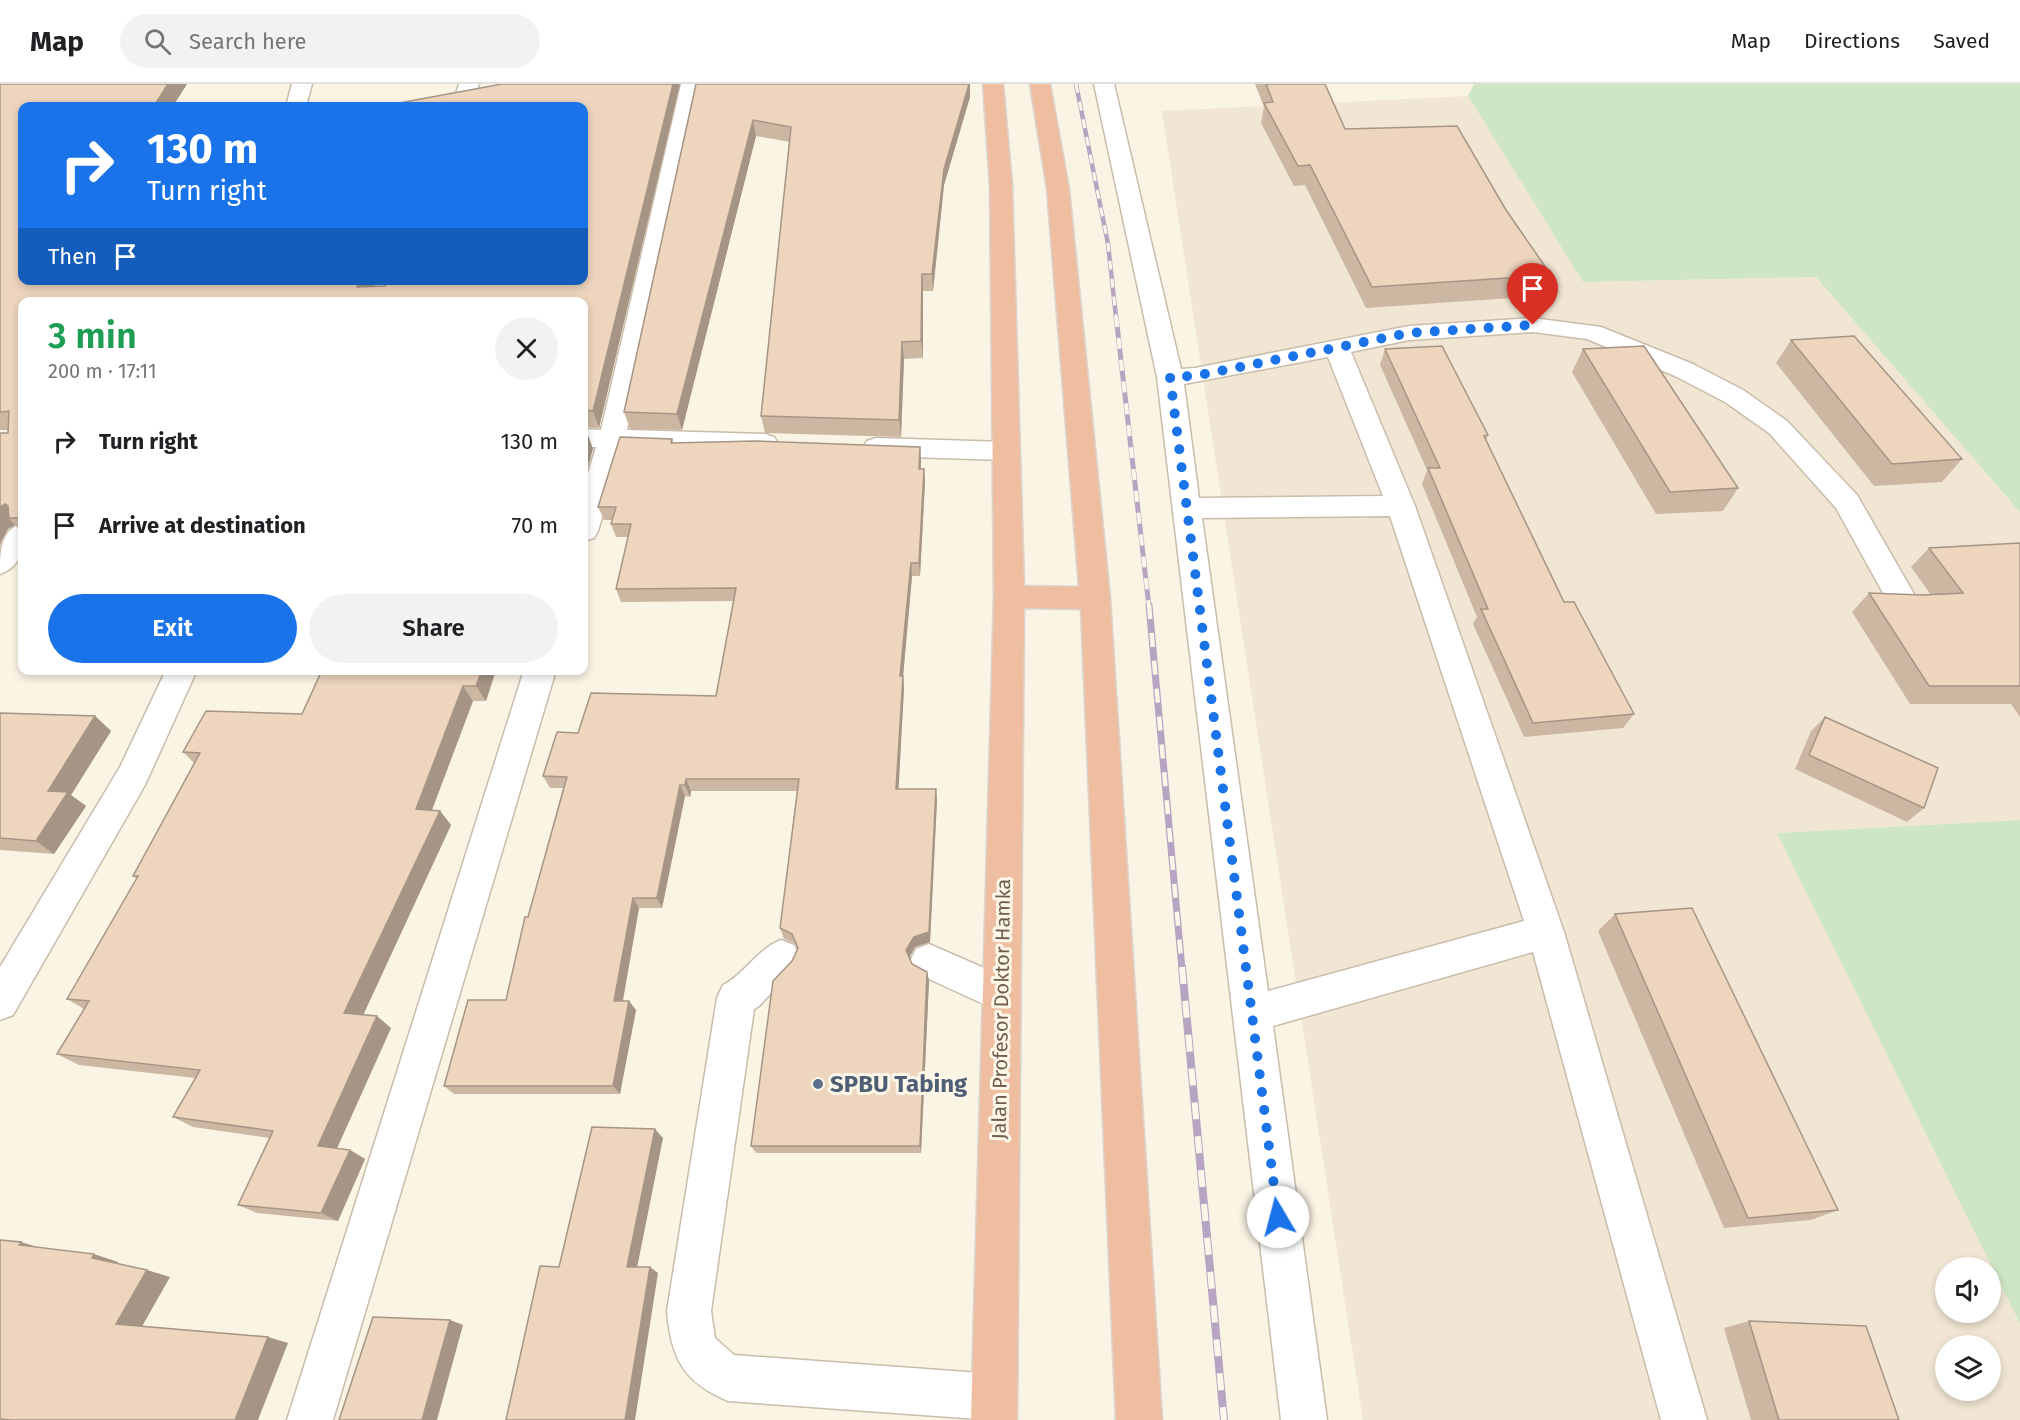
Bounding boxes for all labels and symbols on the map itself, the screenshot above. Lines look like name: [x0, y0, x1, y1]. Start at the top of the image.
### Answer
pin: [1507, 263, 1558, 325]
street label: Jalan Profesor Doktor Hamka: [987, 878, 1015, 1140]
place label: SPBU Tabing: [830, 1070, 968, 1098]
marker: SPBU Tabing: [811, 1077, 825, 1091]
position arrow: [1246, 1185, 1310, 1249]

